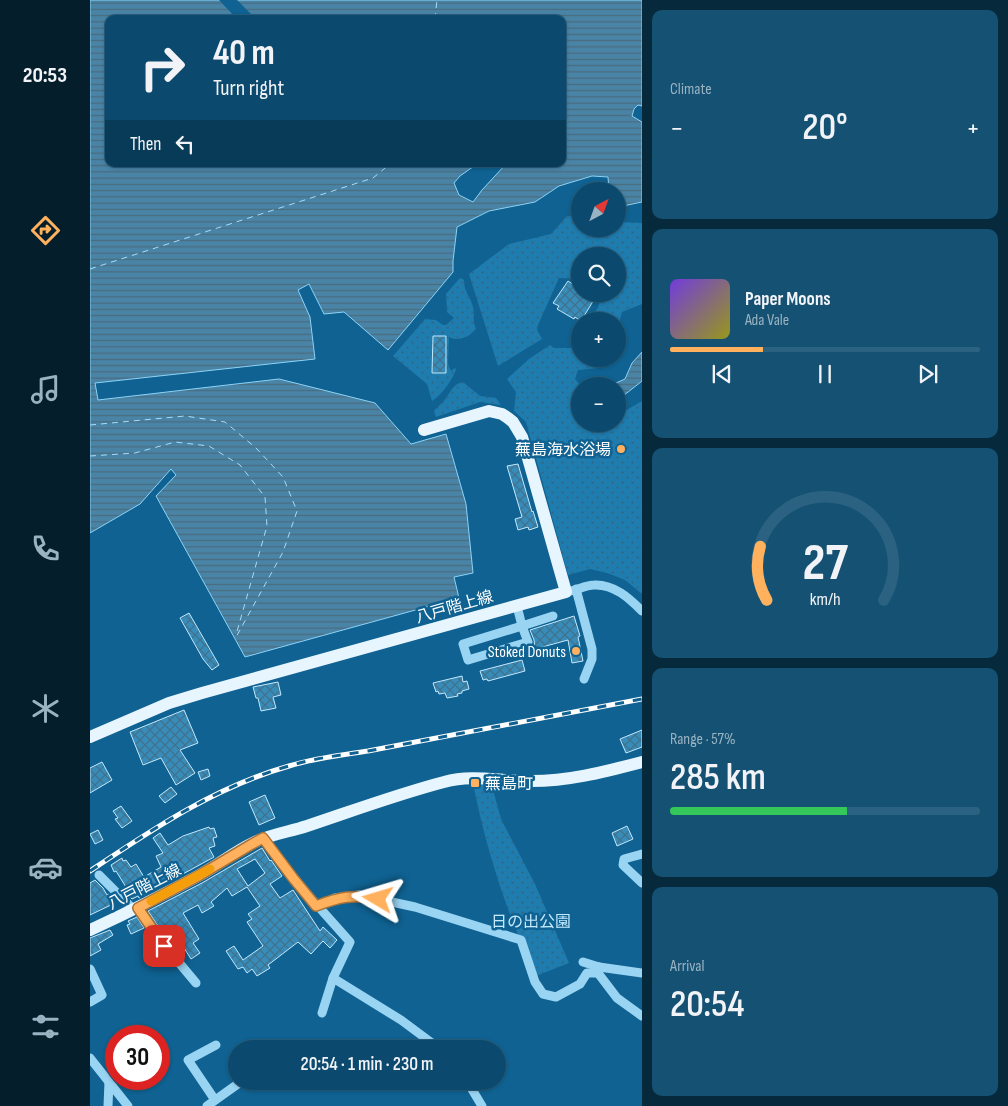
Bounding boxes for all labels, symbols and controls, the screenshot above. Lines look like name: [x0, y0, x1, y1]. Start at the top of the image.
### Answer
text: 40 m: [213, 32, 275, 75]
icon: right: [130, 35, 195, 100]
text: 20:53: [23, 62, 67, 89]
text: Turn right: [213, 75, 284, 102]
text: Climate: [670, 80, 712, 99]
text: 20°: [802, 105, 848, 150]
text: −: [670, 112, 684, 145]
text: +: [966, 112, 980, 145]
icon: left: [171, 130, 199, 158]
text: Then: [130, 133, 161, 156]
north arrow: [571, 182, 626, 238]
map controls: [571, 182, 626, 432]
icon: directions: [28, 213, 63, 248]
button: search: [571, 247, 626, 302]
text: Paper Moons: [745, 288, 831, 311]
text: Ada Vale: [745, 311, 789, 330]
button: +: [571, 312, 626, 367]
icon: previous: [708, 360, 736, 388]
icon: pause: [811, 360, 839, 388]
icon: next: [914, 360, 942, 388]
icon: music: [28, 372, 63, 407]
button: −: [571, 377, 626, 432]
place label: 蕪島海水浴場: [515, 441, 611, 460]
marker: 蕪島海水浴場: [615, 443, 627, 455]
icon: phone: [28, 531, 63, 566]
text: 27: [802, 532, 848, 595]
street label: 八戸階上線: [413, 587, 495, 628]
text: km/h: [810, 589, 840, 610]
place label: Stoked Donuts: [488, 643, 566, 662]
marker: Stoked Donuts: [570, 645, 582, 657]
icon: climate: [28, 691, 63, 726]
text: Range · 57%: [670, 730, 736, 749]
text: 285 km: [670, 755, 766, 800]
place label: 蕪島町: [485, 775, 533, 794]
marker: 蕪島町: [469, 777, 481, 789]
icon: car: [28, 850, 63, 885]
street label: 八戸階上線: [105, 861, 185, 914]
position arrow: [351, 872, 403, 924]
park label: 日の出公園: [491, 913, 571, 932]
pin: [143, 925, 185, 967]
icon: arrive: [150, 932, 178, 960]
text: Arrival: [670, 957, 704, 976]
text: 20:54: [670, 982, 744, 1027]
icon: filters: [28, 1009, 63, 1044]
speed limit sign: 30: [105, 1025, 170, 1090]
text: 20:54 · 1 min · 230 m: [301, 1053, 433, 1076]

